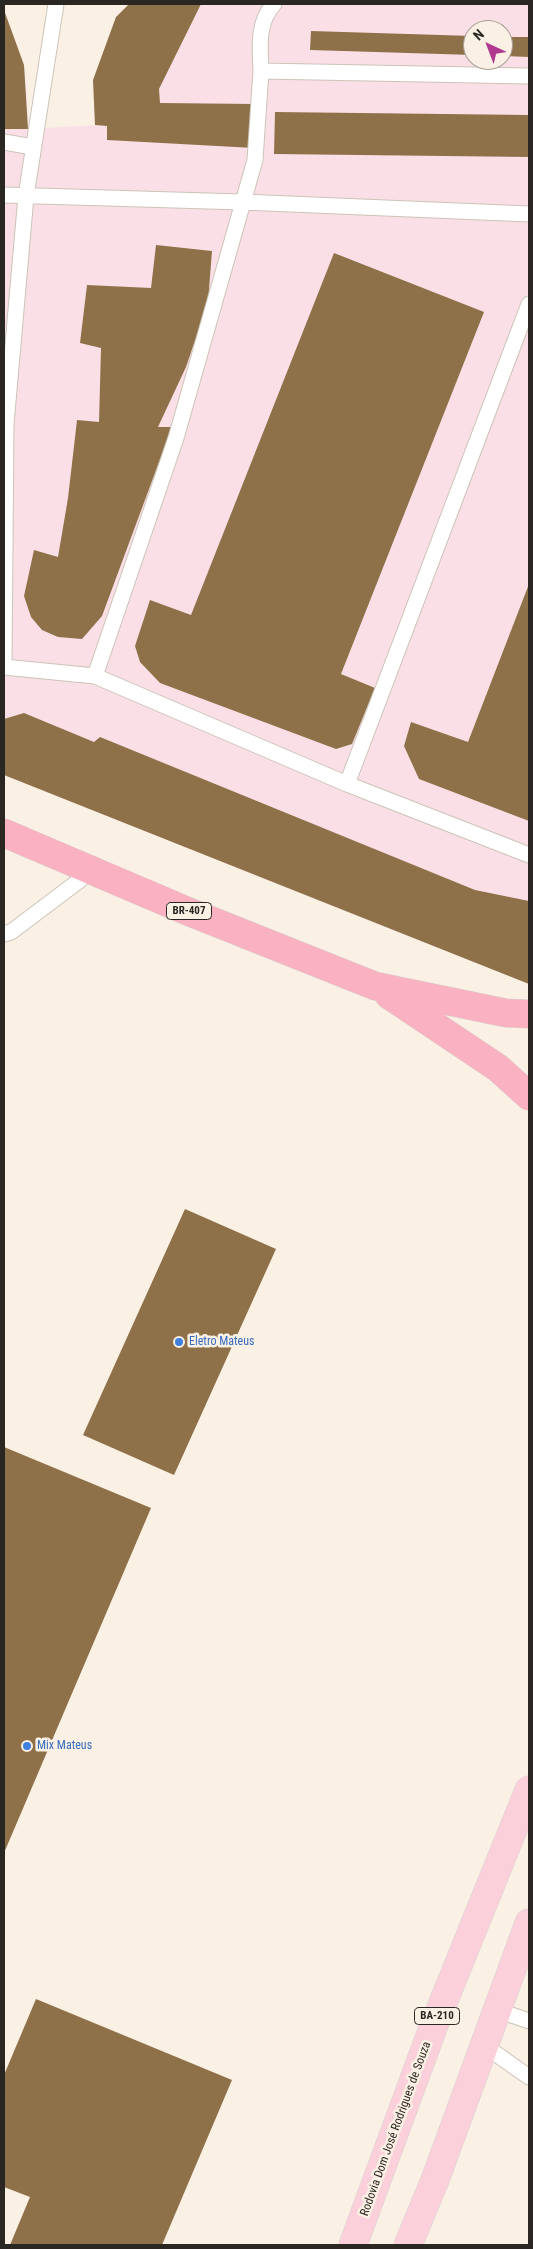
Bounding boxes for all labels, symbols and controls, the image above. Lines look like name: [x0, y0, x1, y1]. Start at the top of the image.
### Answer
north arrow: [463, 20, 513, 70]
text: N: [470, 26, 487, 44]
road number: BR-407: [166, 902, 212, 919]
place label: Eletro Mateus: [189, 1335, 254, 1349]
marker: Eletro Mateus: [173, 1336, 185, 1348]
place label: Mix Mateus: [37, 1739, 92, 1753]
marker: Mix Mateus: [21, 1740, 33, 1752]
road number: BA-210: [414, 2008, 460, 2024]
street label: Rodovia Dom José Rodrigues de Souza: [358, 2040, 434, 2218]

